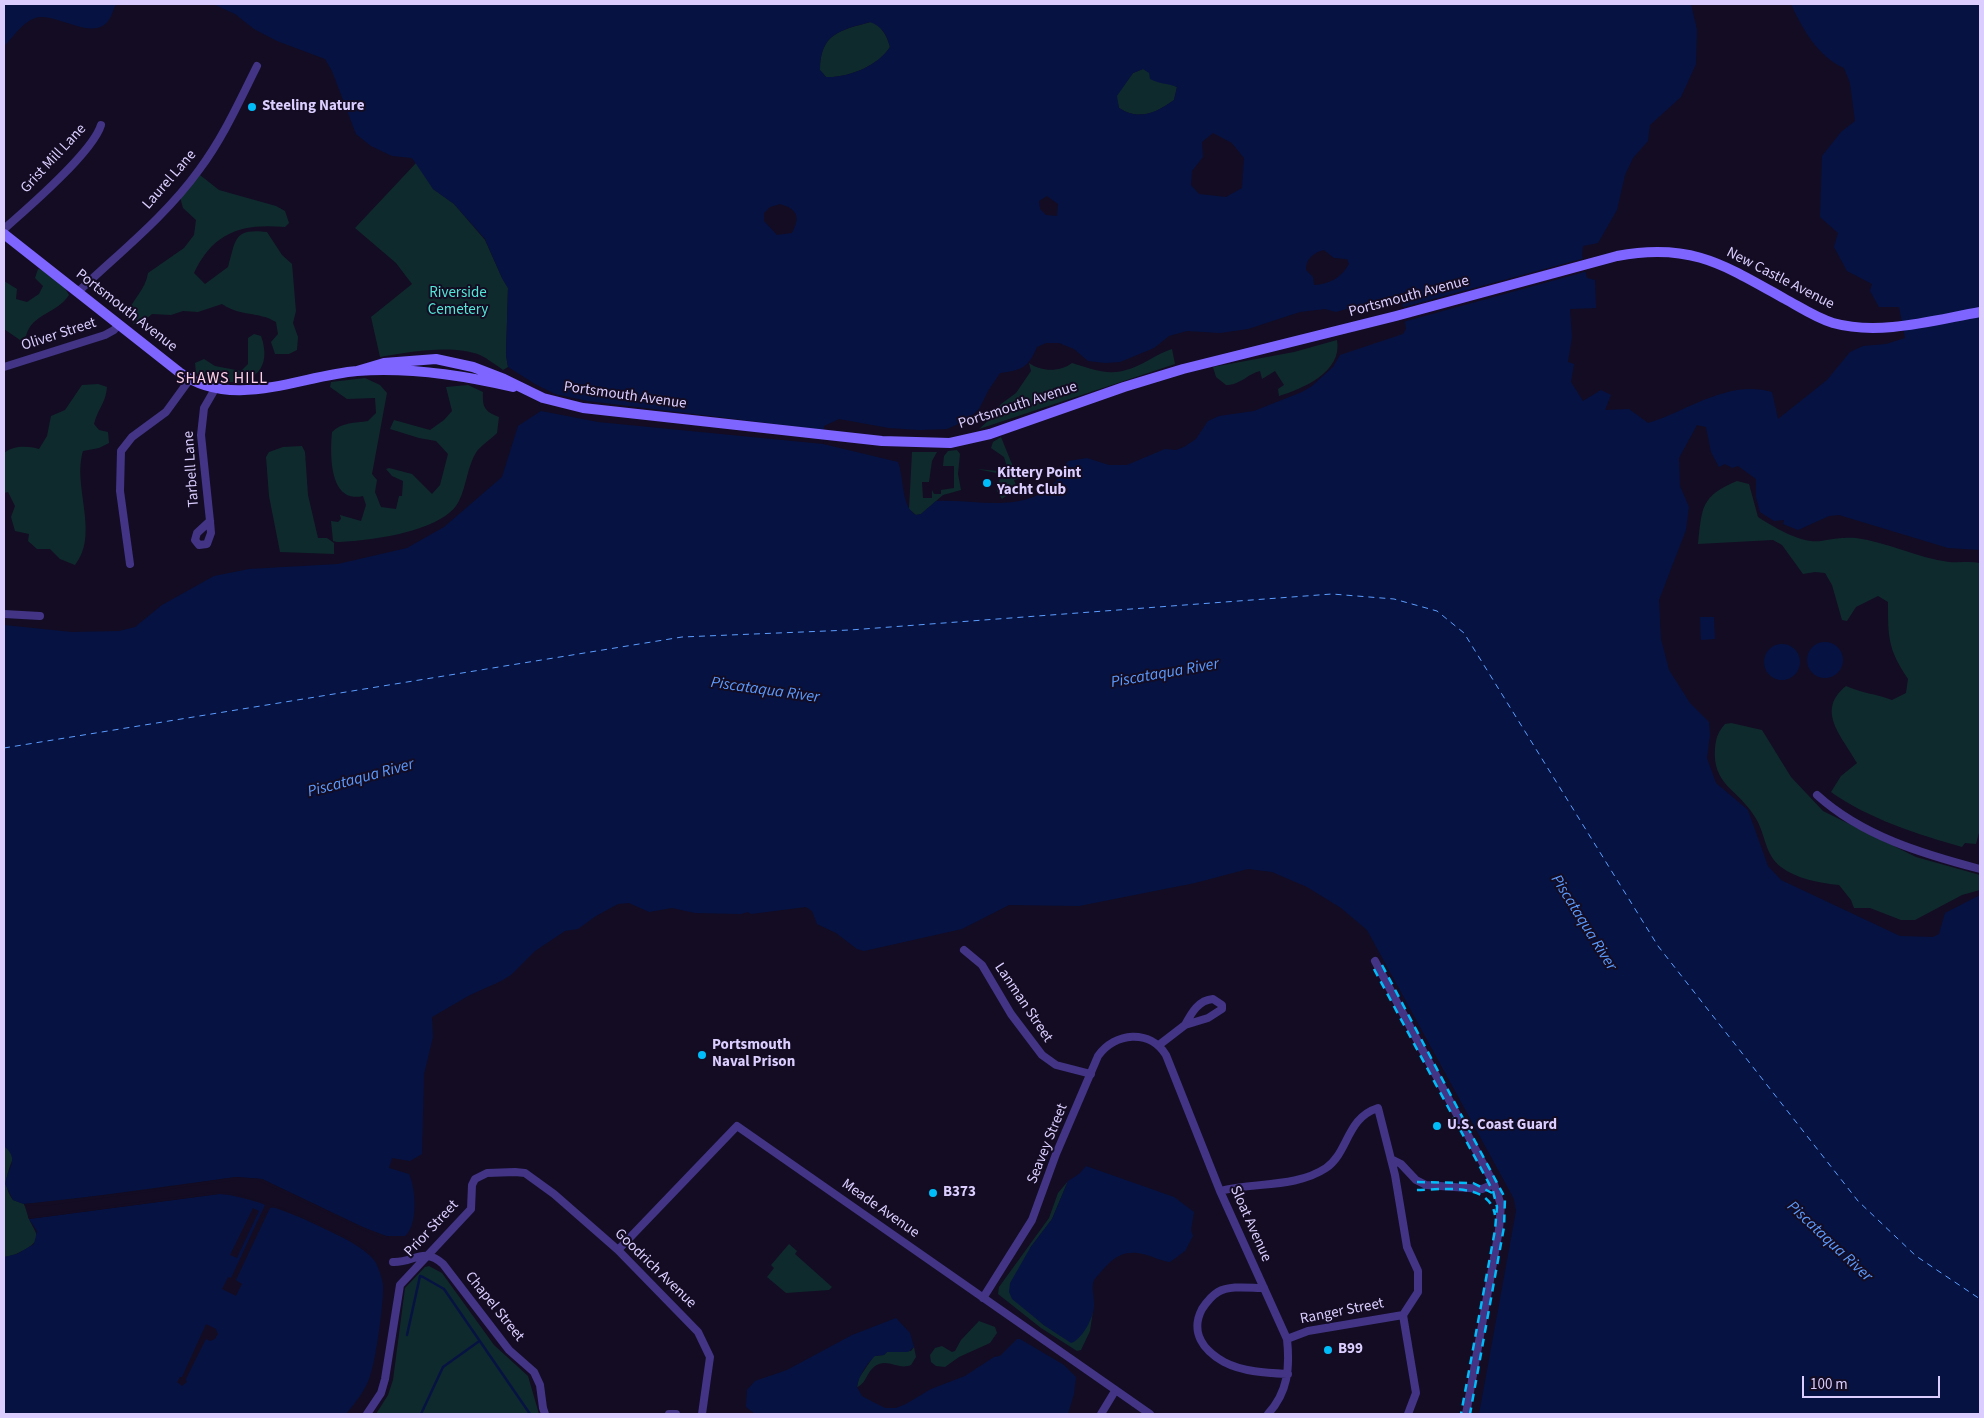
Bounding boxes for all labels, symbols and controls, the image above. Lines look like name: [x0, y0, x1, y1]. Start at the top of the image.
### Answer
place label: Steeling Nature: [262, 98, 364, 116]
marker: Steeling Nature: [246, 101, 258, 113]
street label: Grist Mill Lane: [17, 121, 91, 197]
street label: Laurel Lane: [139, 147, 201, 213]
street label: New Castle Avenue: [1723, 244, 1837, 314]
street label: Portsmouth Avenue: [72, 266, 180, 356]
street label: Portsmouth Avenue: [1347, 272, 1471, 322]
park label: Riverside Cemetery: [428, 285, 488, 320]
street label: Oliver Street: [19, 314, 99, 356]
district label: SHAWS HILL: [175, 369, 269, 389]
street label: Portsmouth Avenue: [562, 378, 688, 414]
street label: Portsmouth Avenue: [956, 378, 1080, 434]
street label: Tarbell Lane: [180, 430, 204, 508]
place label: Kittery Point Yacht Club: [997, 465, 1081, 500]
marker: Kittery Point Yacht Club: [981, 477, 993, 489]
water label: Piscataqua River: [1109, 655, 1221, 693]
water label: Piscataqua River: [709, 674, 821, 708]
water label: Piscataqua River: [306, 756, 416, 802]
water label: Piscataqua River: [1546, 871, 1620, 975]
street label: Lanman Street: [990, 960, 1056, 1046]
place label: Portsmouth Naval Prison: [712, 1037, 795, 1072]
marker: Portsmouth Naval Prison: [696, 1049, 708, 1061]
street label: Seavey Street: [1024, 1101, 1072, 1187]
place label: U.S. Coast Guard: [1447, 1117, 1557, 1135]
marker: U.S. Coast Guard: [1431, 1120, 1443, 1132]
street label: Meade Avenue: [838, 1176, 922, 1242]
street label: Sloat Avenue: [1225, 1183, 1275, 1265]
place label: B373: [943, 1184, 976, 1202]
marker: B373: [927, 1187, 939, 1199]
street label: Prior Street: [401, 1197, 463, 1261]
water label: Piscataqua River: [1782, 1198, 1876, 1286]
street label: Goodrich Avenue: [610, 1225, 700, 1313]
street label: Chapel Street: [460, 1269, 528, 1345]
street label: Ranger Street: [1299, 1295, 1385, 1329]
place label: B99: [1338, 1341, 1363, 1359]
marker: B99: [1322, 1344, 1334, 1356]
scale bar: [1804, 1366, 1942, 1398]
text: 100 m: [1810, 1374, 1848, 1395]

